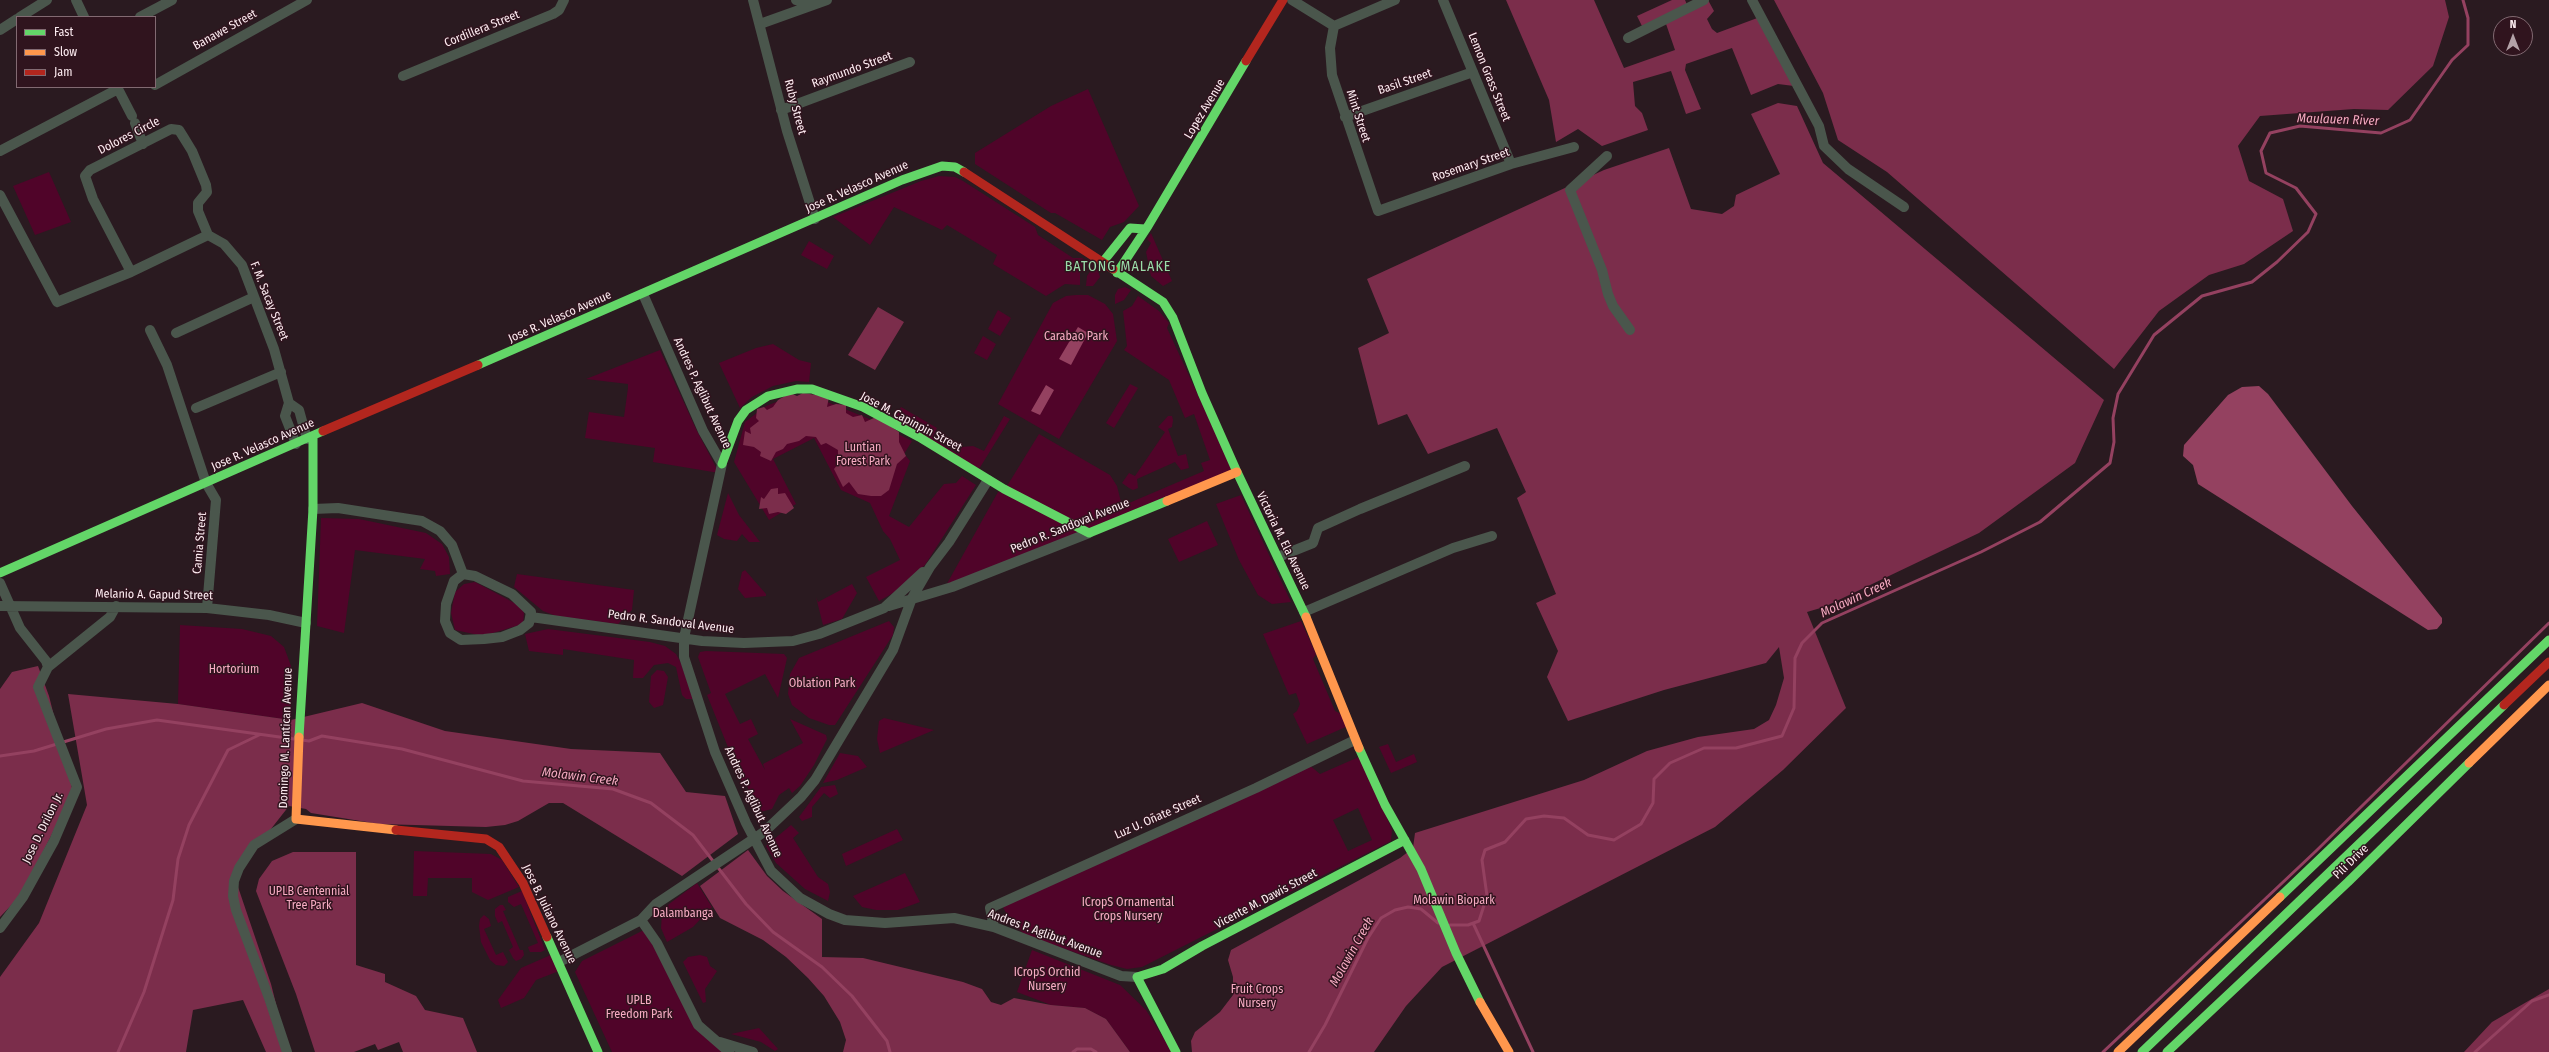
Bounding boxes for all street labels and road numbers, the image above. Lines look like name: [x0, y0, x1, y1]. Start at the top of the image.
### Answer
street label: Banawe Street: [191, 7, 259, 53]
street label: Cordillera Street: [442, 7, 522, 51]
street label: Lemon Grass Street: [1465, 30, 1513, 124]
street label: Raymundo Street: [810, 49, 894, 91]
street label: Basil Street: [1376, 66, 1434, 98]
street label: Lopez Avenue: [1182, 76, 1228, 142]
street label: Ruby Street: [781, 78, 809, 136]
street label: Mint Street: [1343, 88, 1373, 144]
street label: Dolores Circle: [96, 114, 162, 158]
street label: Rosemary Street: [1431, 145, 1511, 185]
street label: Jose R. Velasco Avenue: [803, 158, 911, 216]
street label: F. M. Sacay Street: [247, 259, 291, 343]
street label: Jose R. Velasco Avenue: [506, 288, 614, 346]
street label: Andres P. Aglibut Avenue: [670, 335, 734, 451]
street label: Jose M. Capinpin Street: [858, 389, 964, 455]
street label: Jose R. Velasco Avenue: [209, 416, 317, 474]
street label: Victoria M. Ela Avenue: [1253, 490, 1313, 592]
street label: Pedro R. Sandoval Avenue: [1008, 496, 1132, 556]
street label: Camia Street: [190, 511, 210, 575]
street label: Melanio A. Gapud Street: [95, 587, 213, 603]
street label: Pedro R. Sandoval Avenue: [607, 607, 735, 637]
street label: Domingo M. Lantican Avenue: [276, 667, 296, 809]
street label: Andres P. Aglibut Avenue: [721, 744, 785, 860]
street label: Jose D. Drilon Jr.: [20, 790, 66, 866]
street label: Luz U. Oñate Street: [1113, 792, 1203, 842]
street label: Pili Drive: [2330, 842, 2372, 882]
street label: Jose B. Juliano Avenue: [519, 862, 579, 966]
street label: Vicente M. Dawis Street: [1212, 866, 1320, 932]
street label: Andres P. Aglibut Avenue: [986, 907, 1104, 961]

